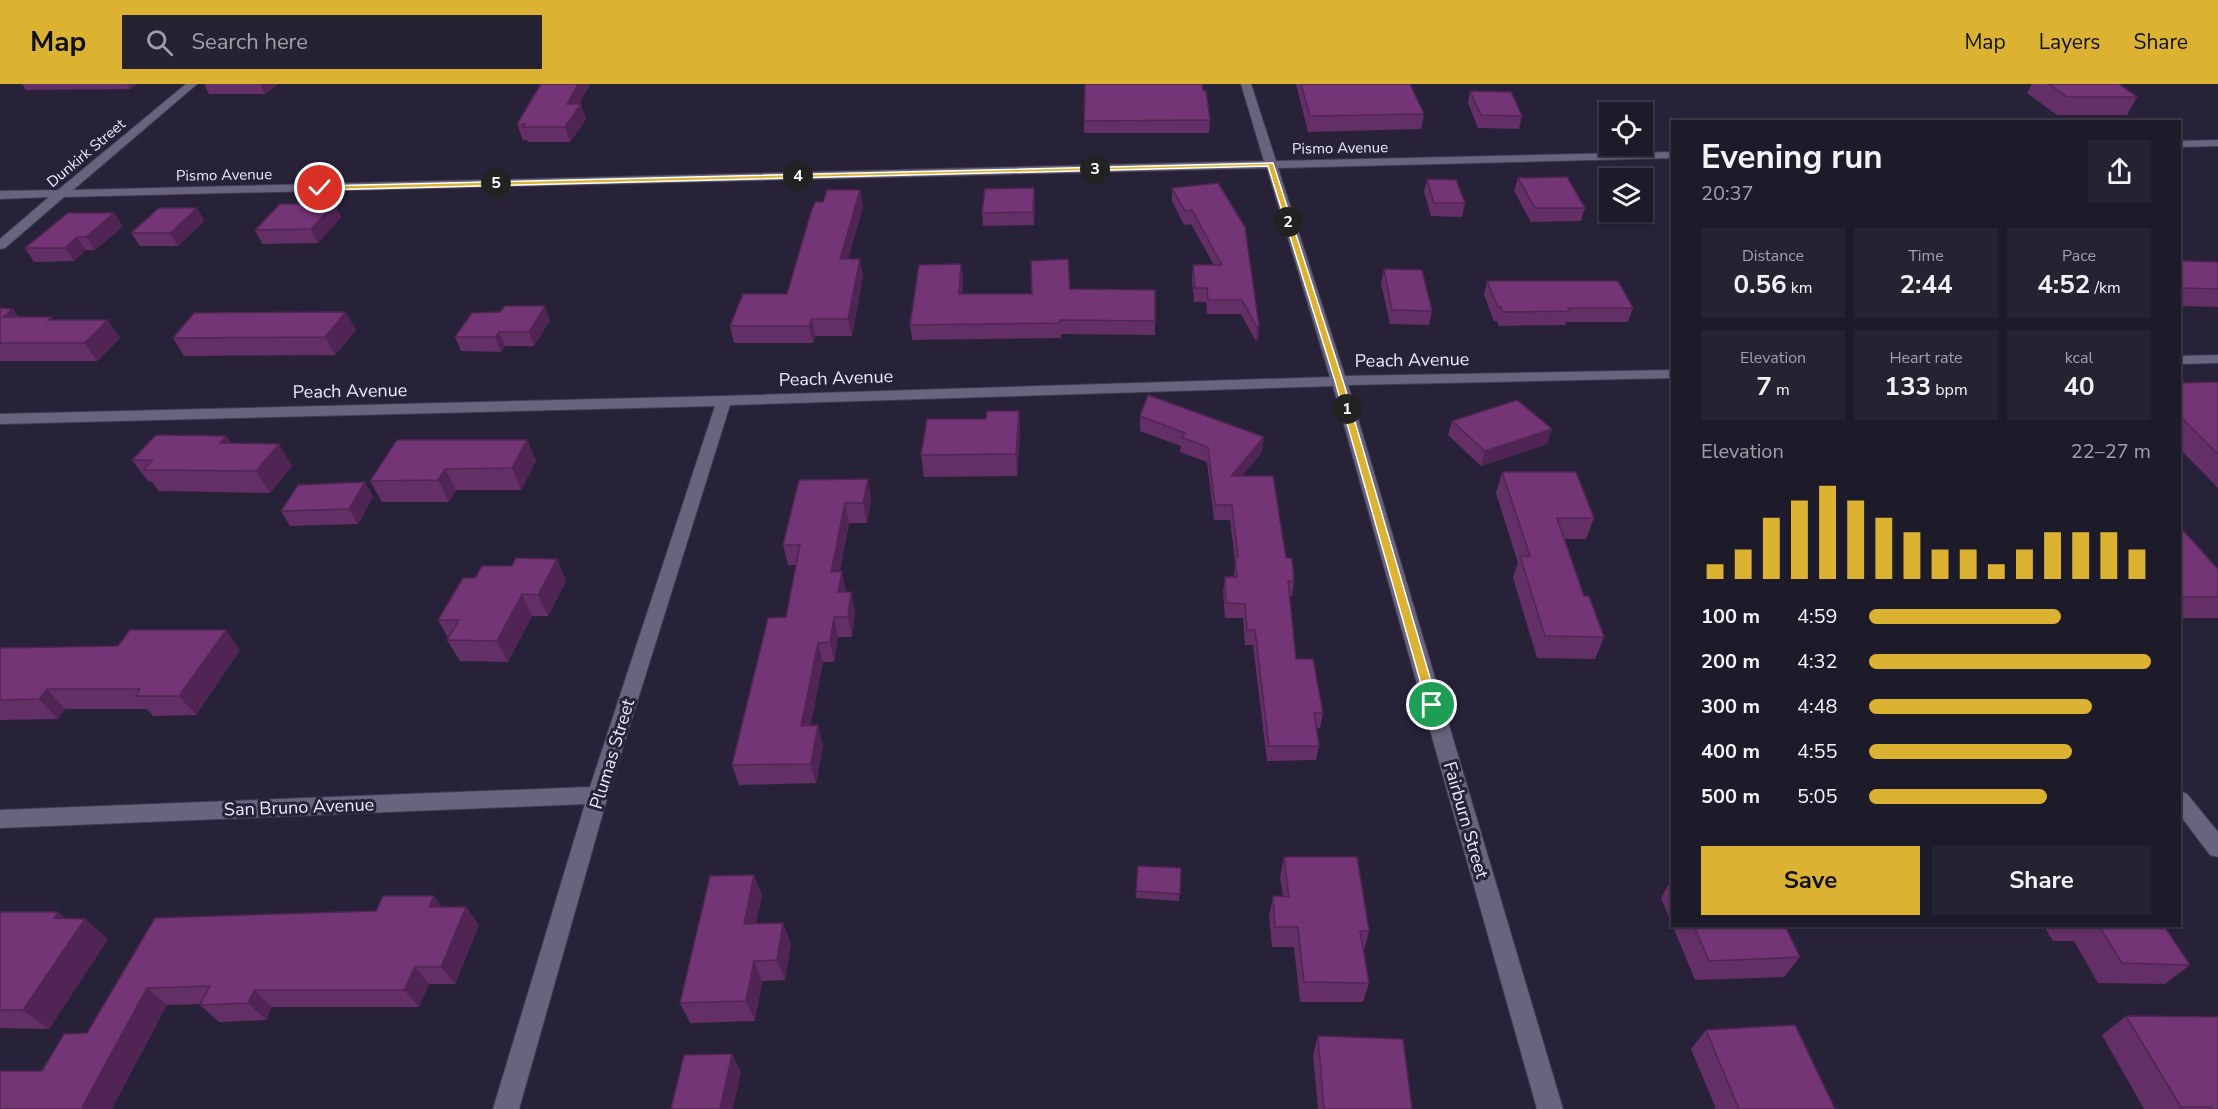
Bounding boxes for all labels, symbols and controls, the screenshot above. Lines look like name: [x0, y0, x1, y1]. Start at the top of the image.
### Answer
search box: [122, 15, 542, 69]
text: Map: [30, 23, 86, 61]
icon: search: [143, 26, 176, 59]
text: Search here: [191, 27, 308, 57]
text: Map: [1964, 28, 2006, 56]
text: Layers: [2039, 28, 2100, 56]
text: Share: [2133, 28, 2188, 56]
map controls: [1599, 102, 1653, 222]
button: locate: [1599, 102, 1653, 156]
street label: Dunkirk Street: [43, 114, 130, 192]
text: Evening run: [1701, 135, 1883, 180]
street label: Pismo Avenue: [1292, 137, 1388, 159]
button: share: [2088, 140, 2151, 203]
pin: 3: [1080, 154, 1110, 184]
text: 3: [1090, 158, 1100, 180]
pin: 4: [783, 161, 813, 191]
pin: [294, 162, 345, 213]
street label: Pismo Avenue: [176, 164, 272, 186]
text: 4: [793, 165, 803, 187]
pin: 5: [481, 168, 511, 198]
button: layers: [1599, 168, 1653, 222]
icon: check: [303, 171, 336, 204]
text: 5: [491, 172, 501, 194]
text: 20:37: [1701, 180, 1754, 207]
pin: 2: [1273, 207, 1303, 237]
text: 2: [1283, 211, 1293, 233]
text: Distance: [1742, 245, 1804, 267]
text: Time: [1908, 245, 1944, 267]
text: Pace: [2062, 245, 2096, 267]
text: 0.56: [1733, 267, 1787, 302]
text: 2:44: [1899, 267, 1953, 302]
text: 4:52: [2037, 267, 2090, 302]
text: km: [1787, 277, 1813, 299]
text: /km: [2090, 277, 2121, 299]
street label: Peach Avenue: [1355, 347, 1469, 373]
text: Elevation: [1740, 347, 1806, 369]
text: Heart rate: [1889, 347, 1963, 369]
text: kcal: [2065, 347, 2093, 369]
street label: Peach Avenue: [778, 364, 894, 392]
text: 7: [1756, 369, 1772, 404]
text: 133: [1884, 369, 1931, 404]
text: 40: [2063, 369, 2095, 404]
street label: Peach Avenue: [293, 378, 407, 404]
text: m: [1772, 379, 1790, 401]
text: bpm: [1931, 379, 1968, 401]
pin: 1: [1332, 394, 1362, 424]
text: 1: [1342, 398, 1352, 420]
text: Elevation: [1701, 438, 1784, 465]
text: 22–27 m: [2071, 438, 2151, 465]
text: 100 m: [1701, 603, 1760, 630]
text: 4:59: [1797, 603, 1838, 630]
text: 200 m: [1701, 648, 1760, 675]
text: 4:32: [1797, 648, 1838, 675]
pin: [1406, 679, 1457, 730]
icon: arrive: [1415, 688, 1448, 721]
text: 300 m: [1701, 693, 1760, 720]
text: 4:48: [1797, 693, 1838, 720]
street label: Plumas Street: [584, 695, 640, 812]
text: 400 m: [1701, 738, 1760, 765]
text: 4:55: [1797, 738, 1838, 765]
street label: Fairburn Street: [1438, 759, 1494, 882]
text: 500 m: [1701, 783, 1760, 810]
text: 5:05: [1797, 783, 1838, 810]
street label: San Bruno Avenue: [223, 792, 375, 822]
button: Save: [1701, 846, 1920, 915]
button: Share: [1932, 846, 2151, 915]

